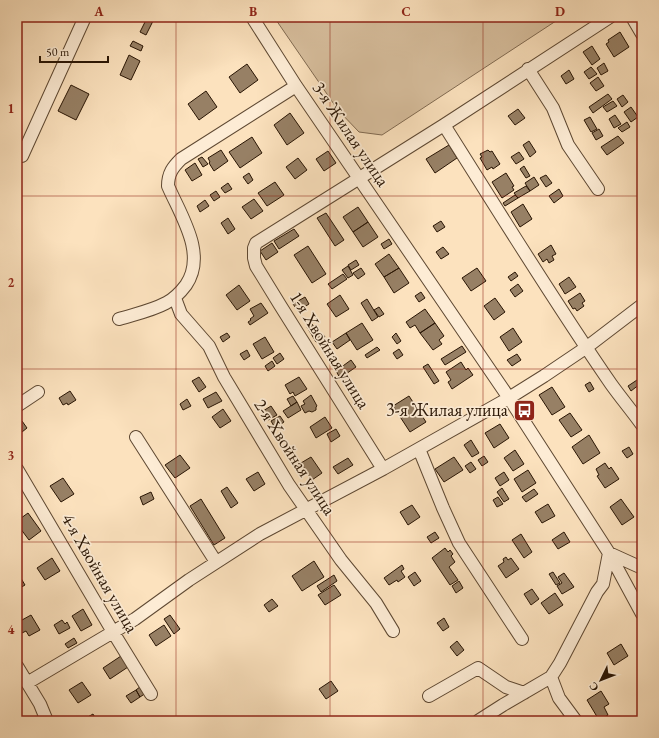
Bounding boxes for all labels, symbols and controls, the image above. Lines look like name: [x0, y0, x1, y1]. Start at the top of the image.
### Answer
text: A: [93, 3, 104, 20]
text: B: [249, 3, 257, 20]
text: C: [401, 3, 411, 20]
text: D: [555, 3, 565, 20]
scale bar: [40, 38, 108, 64]
text: 50 m: [46, 44, 70, 60]
street label: 3-я Жилая улица: [308, 77, 395, 191]
text: 1: [8, 100, 15, 117]
text: 2: [8, 274, 15, 291]
street label: 1-я Хвойная улица: [285, 287, 376, 413]
street label: 2-я Хвойная улица: [249, 394, 342, 520]
bus stop icon: 3-я Жилая улица: [511, 397, 537, 423]
place label: 3-я Жилая улица: [386, 398, 509, 421]
text: 3: [8, 447, 15, 464]
street label: 4-я Хвойная улица: [57, 509, 144, 637]
text: 4: [8, 621, 15, 638]
north arrow: [581, 660, 621, 700]
text: С: [586, 679, 601, 694]

